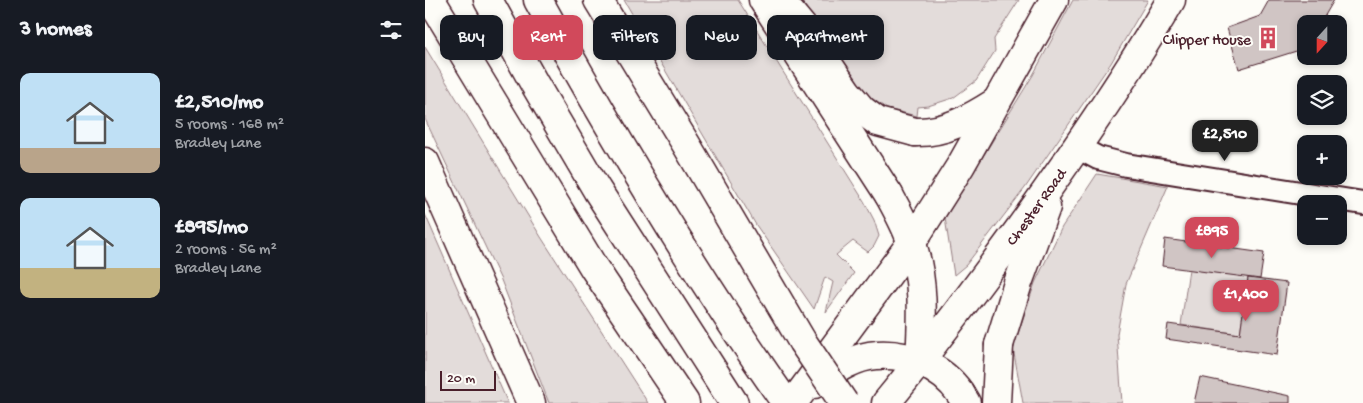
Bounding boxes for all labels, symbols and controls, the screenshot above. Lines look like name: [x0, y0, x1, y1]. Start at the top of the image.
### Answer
chip: Buy: [440, 15, 503, 60]
chip: Rent: [513, 15, 583, 60]
chip: Filters: [593, 15, 676, 60]
chip: New: [686, 15, 757, 60]
chip: Apartment: [767, 15, 884, 60]
north arrow: [1297, 15, 1347, 65]
map controls: [1297, 15, 1347, 245]
icon: filters: [377, 16, 405, 44]
text: 3 homes: [20, 18, 92, 43]
building icon: Clipper House: [1255, 25, 1281, 51]
place label: Clipper House: [1163, 32, 1252, 51]
button: layers: [1297, 75, 1347, 125]
text: £2,510/mo: [175, 91, 264, 116]
icon: home: [60, 93, 120, 153]
text: 5 rooms · 168 m²: [175, 116, 284, 135]
pin: £2,510: [1184, 120, 1266, 162]
text: £2,510: [1203, 126, 1247, 145]
text: Bradley Lane: [175, 135, 261, 154]
button: +: [1297, 135, 1347, 185]
street label: Chester Road: [1004, 165, 1073, 250]
button: −: [1297, 195, 1347, 245]
text: £895/mo: [175, 216, 248, 241]
pin: £895: [1182, 216, 1242, 259]
icon: home: [60, 218, 120, 278]
text: £895: [1196, 223, 1228, 242]
text: 2 rooms · 56 m²: [175, 241, 277, 260]
text: Bradley Lane: [175, 260, 261, 279]
pin: £1,400: [1205, 280, 1287, 322]
text: £1,400: [1224, 286, 1268, 305]
scale bar: [440, 368, 496, 391]
text: 20 m: [447, 371, 475, 388]

